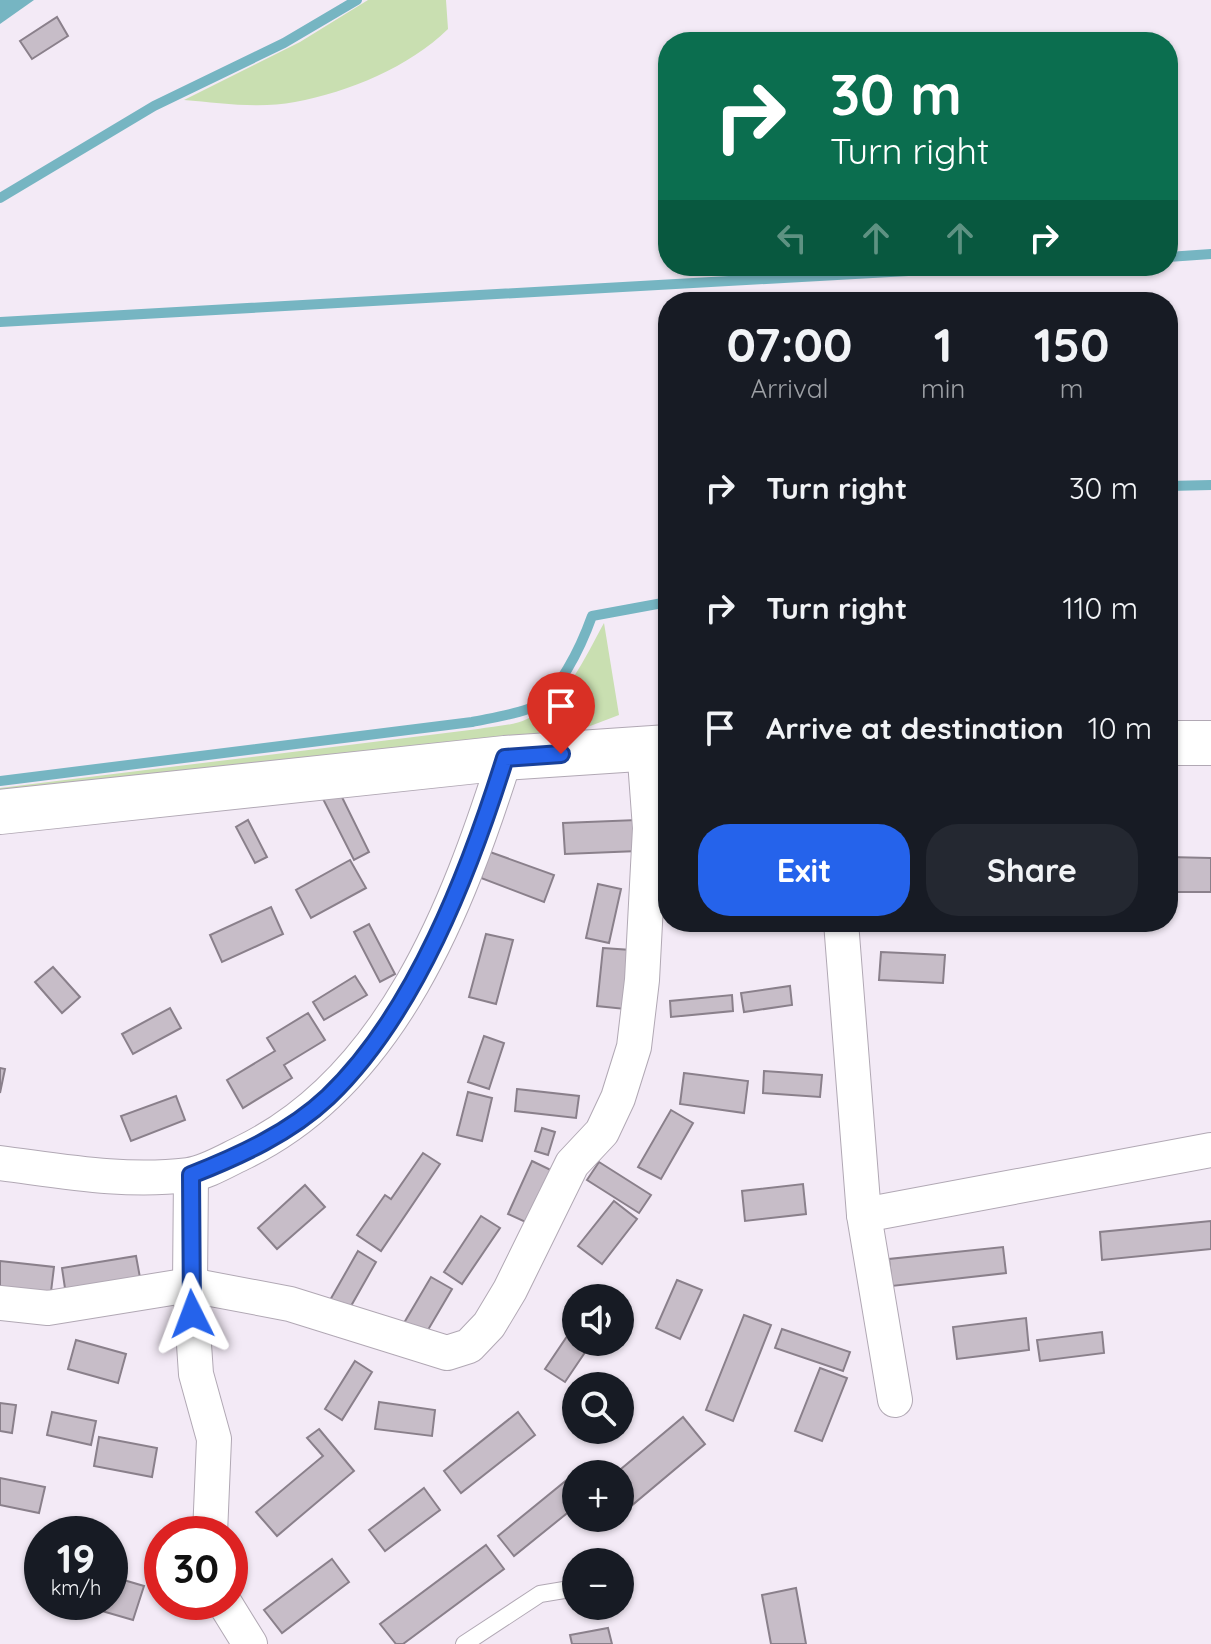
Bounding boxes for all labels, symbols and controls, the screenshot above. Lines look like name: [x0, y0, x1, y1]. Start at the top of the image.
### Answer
text: 30 m: [830, 59, 962, 129]
icon: right: [698, 64, 802, 168]
text: Turn right: [830, 128, 989, 173]
icon: left: [770, 216, 814, 260]
icon: ahead: [854, 216, 898, 260]
icon: ahead: [938, 216, 982, 260]
icon: right: [1022, 216, 1066, 260]
text: 07:00: [726, 314, 852, 374]
text: 1: [934, 314, 952, 374]
text: 150: [1034, 314, 1110, 374]
text: Arrival: [751, 372, 828, 405]
text: min: [921, 372, 965, 405]
text: m: [1060, 372, 1083, 405]
icon: right: [698, 466, 742, 510]
text: Turn right: [766, 469, 907, 507]
text: 30 m: [1069, 469, 1138, 507]
icon: right: [698, 586, 742, 630]
text: Turn right: [766, 589, 907, 627]
text: 110 m: [1062, 589, 1138, 627]
pin: [527, 672, 595, 754]
icon: arrive: [539, 684, 583, 728]
icon: arrive: [698, 706, 742, 750]
text: Arrive at destination: [766, 709, 1064, 747]
text: 10 m: [1088, 709, 1152, 747]
button: Exit: [698, 824, 910, 916]
button: Share: [926, 824, 1138, 916]
position arrow: [150, 1272, 234, 1356]
map controls: [562, 1284, 634, 1620]
button: sound: [562, 1284, 634, 1356]
button: search: [562, 1372, 634, 1444]
button: +: [562, 1460, 634, 1532]
speed limit sign: 30: [144, 1516, 248, 1620]
text: 19: [57, 1533, 95, 1583]
button: −: [562, 1548, 634, 1620]
text: km/h: [51, 1575, 101, 1600]

